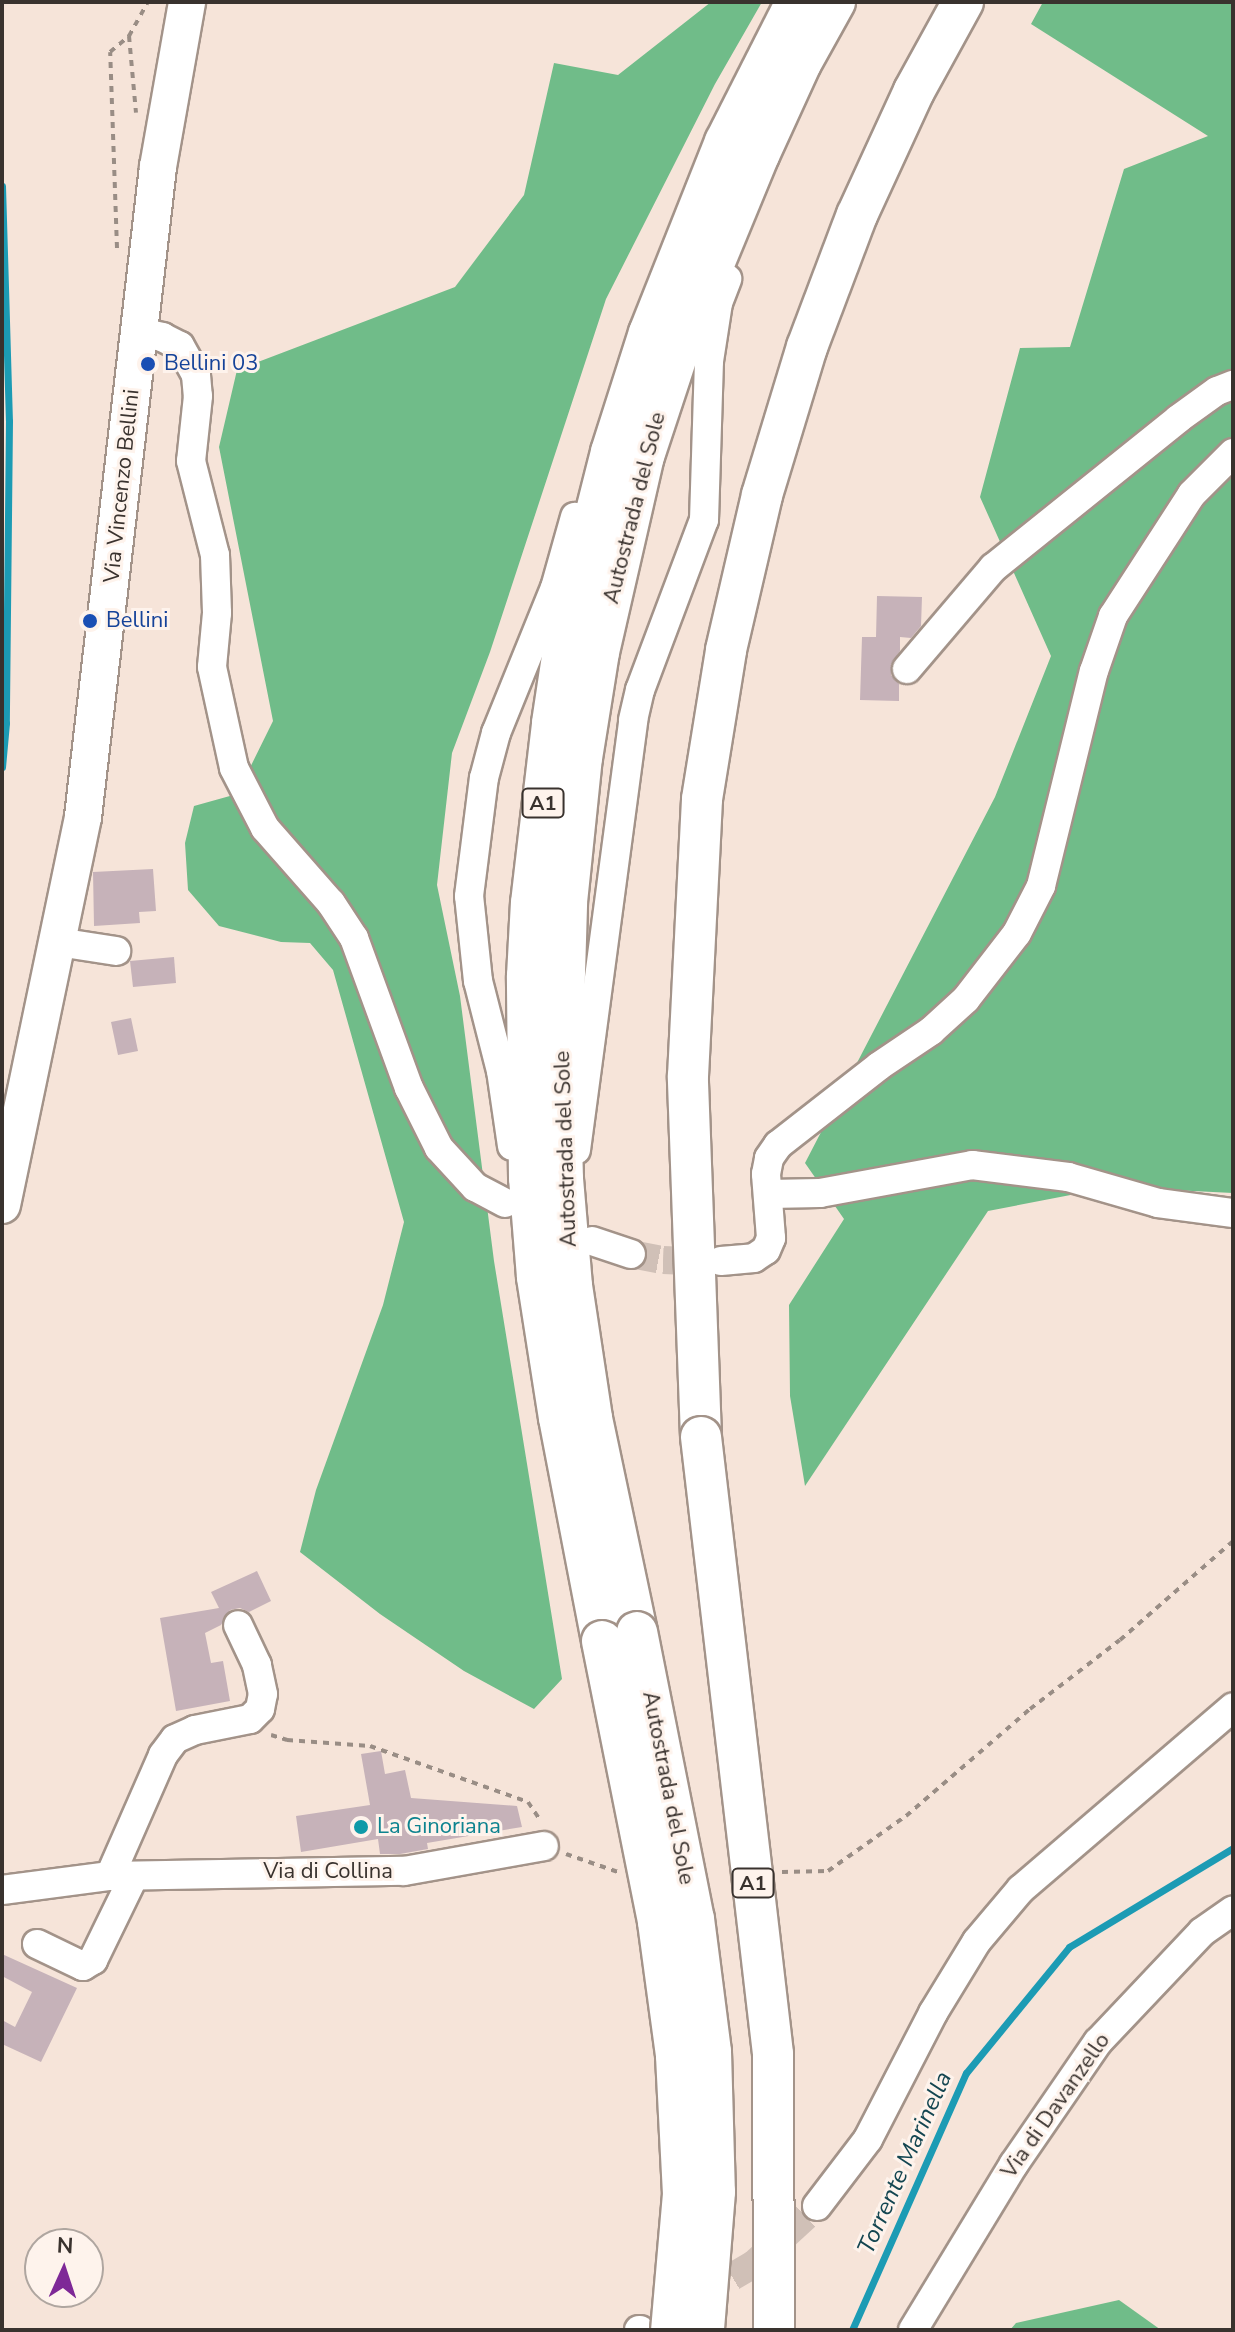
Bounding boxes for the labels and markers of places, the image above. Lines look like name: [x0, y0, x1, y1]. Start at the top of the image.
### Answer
place label: Bellini 03: [164, 351, 258, 377]
marker: Bellini 03: [139, 355, 157, 373]
place label: Bellini: [106, 608, 168, 634]
marker: Bellini: [81, 612, 99, 630]
place label: La Ginoriana: [377, 1814, 501, 1840]
marker: La Ginoriana: [352, 1818, 370, 1836]

